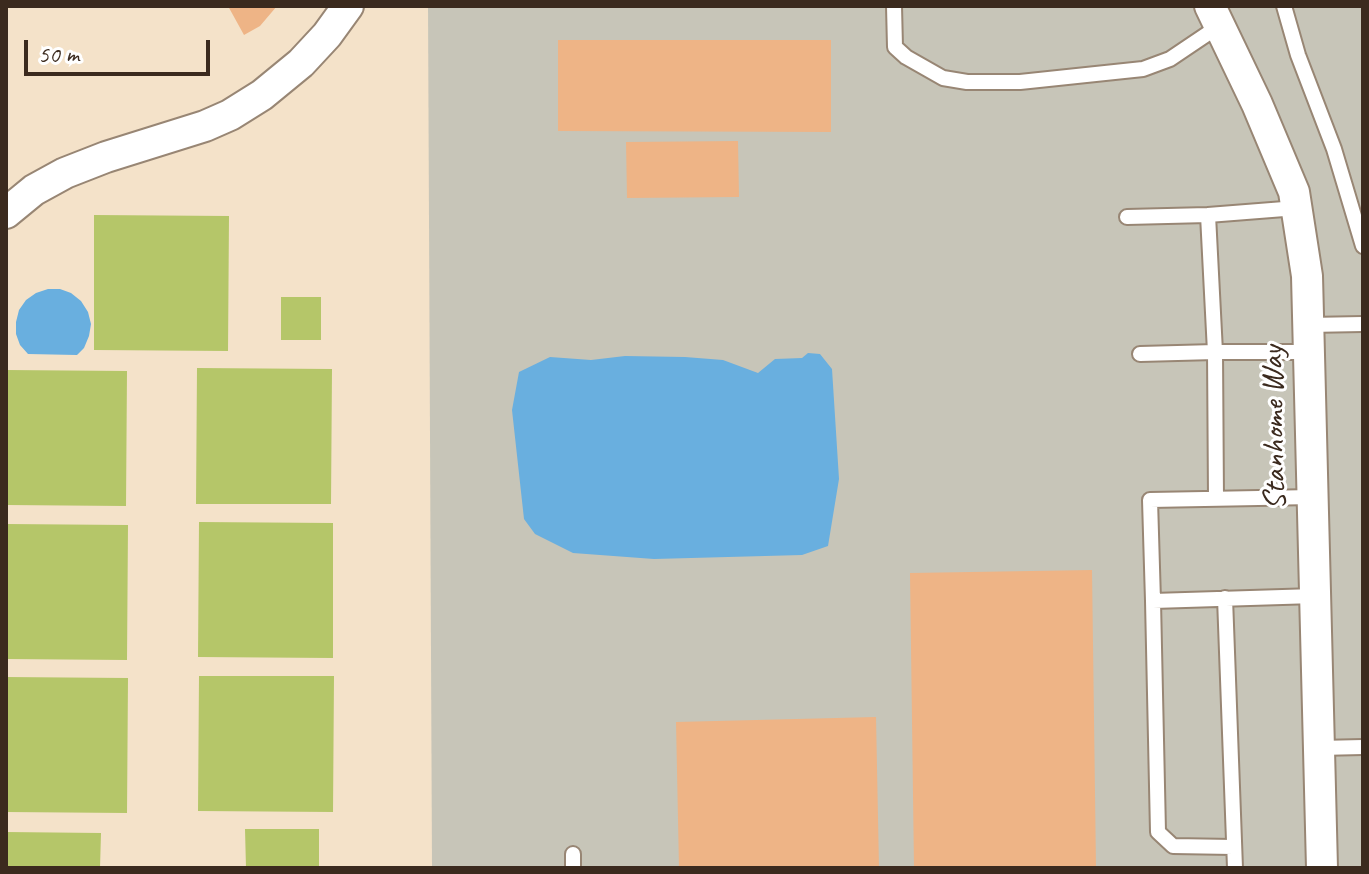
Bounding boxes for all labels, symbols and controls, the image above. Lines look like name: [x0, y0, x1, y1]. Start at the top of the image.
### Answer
scale bar: [28, 24, 214, 74]
text: 50 m: [38, 39, 79, 69]
street label: Stanhome Way: [1254, 346, 1296, 510]

